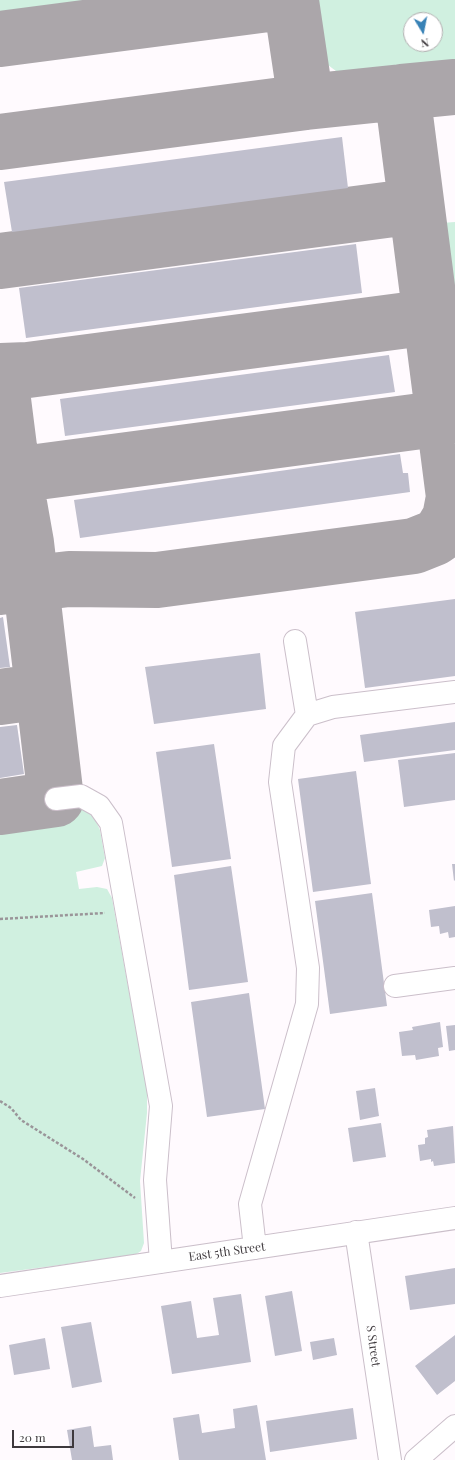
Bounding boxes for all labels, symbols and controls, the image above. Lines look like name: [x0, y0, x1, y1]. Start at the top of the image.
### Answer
north arrow: [403, 12, 443, 52]
text: N: [420, 35, 430, 51]
street label: East 5th Street: [188, 1239, 266, 1265]
street label: S Street: [363, 1324, 383, 1368]
scale bar: [14, 1422, 76, 1448]
text: 20 m: [19, 1429, 46, 1445]

